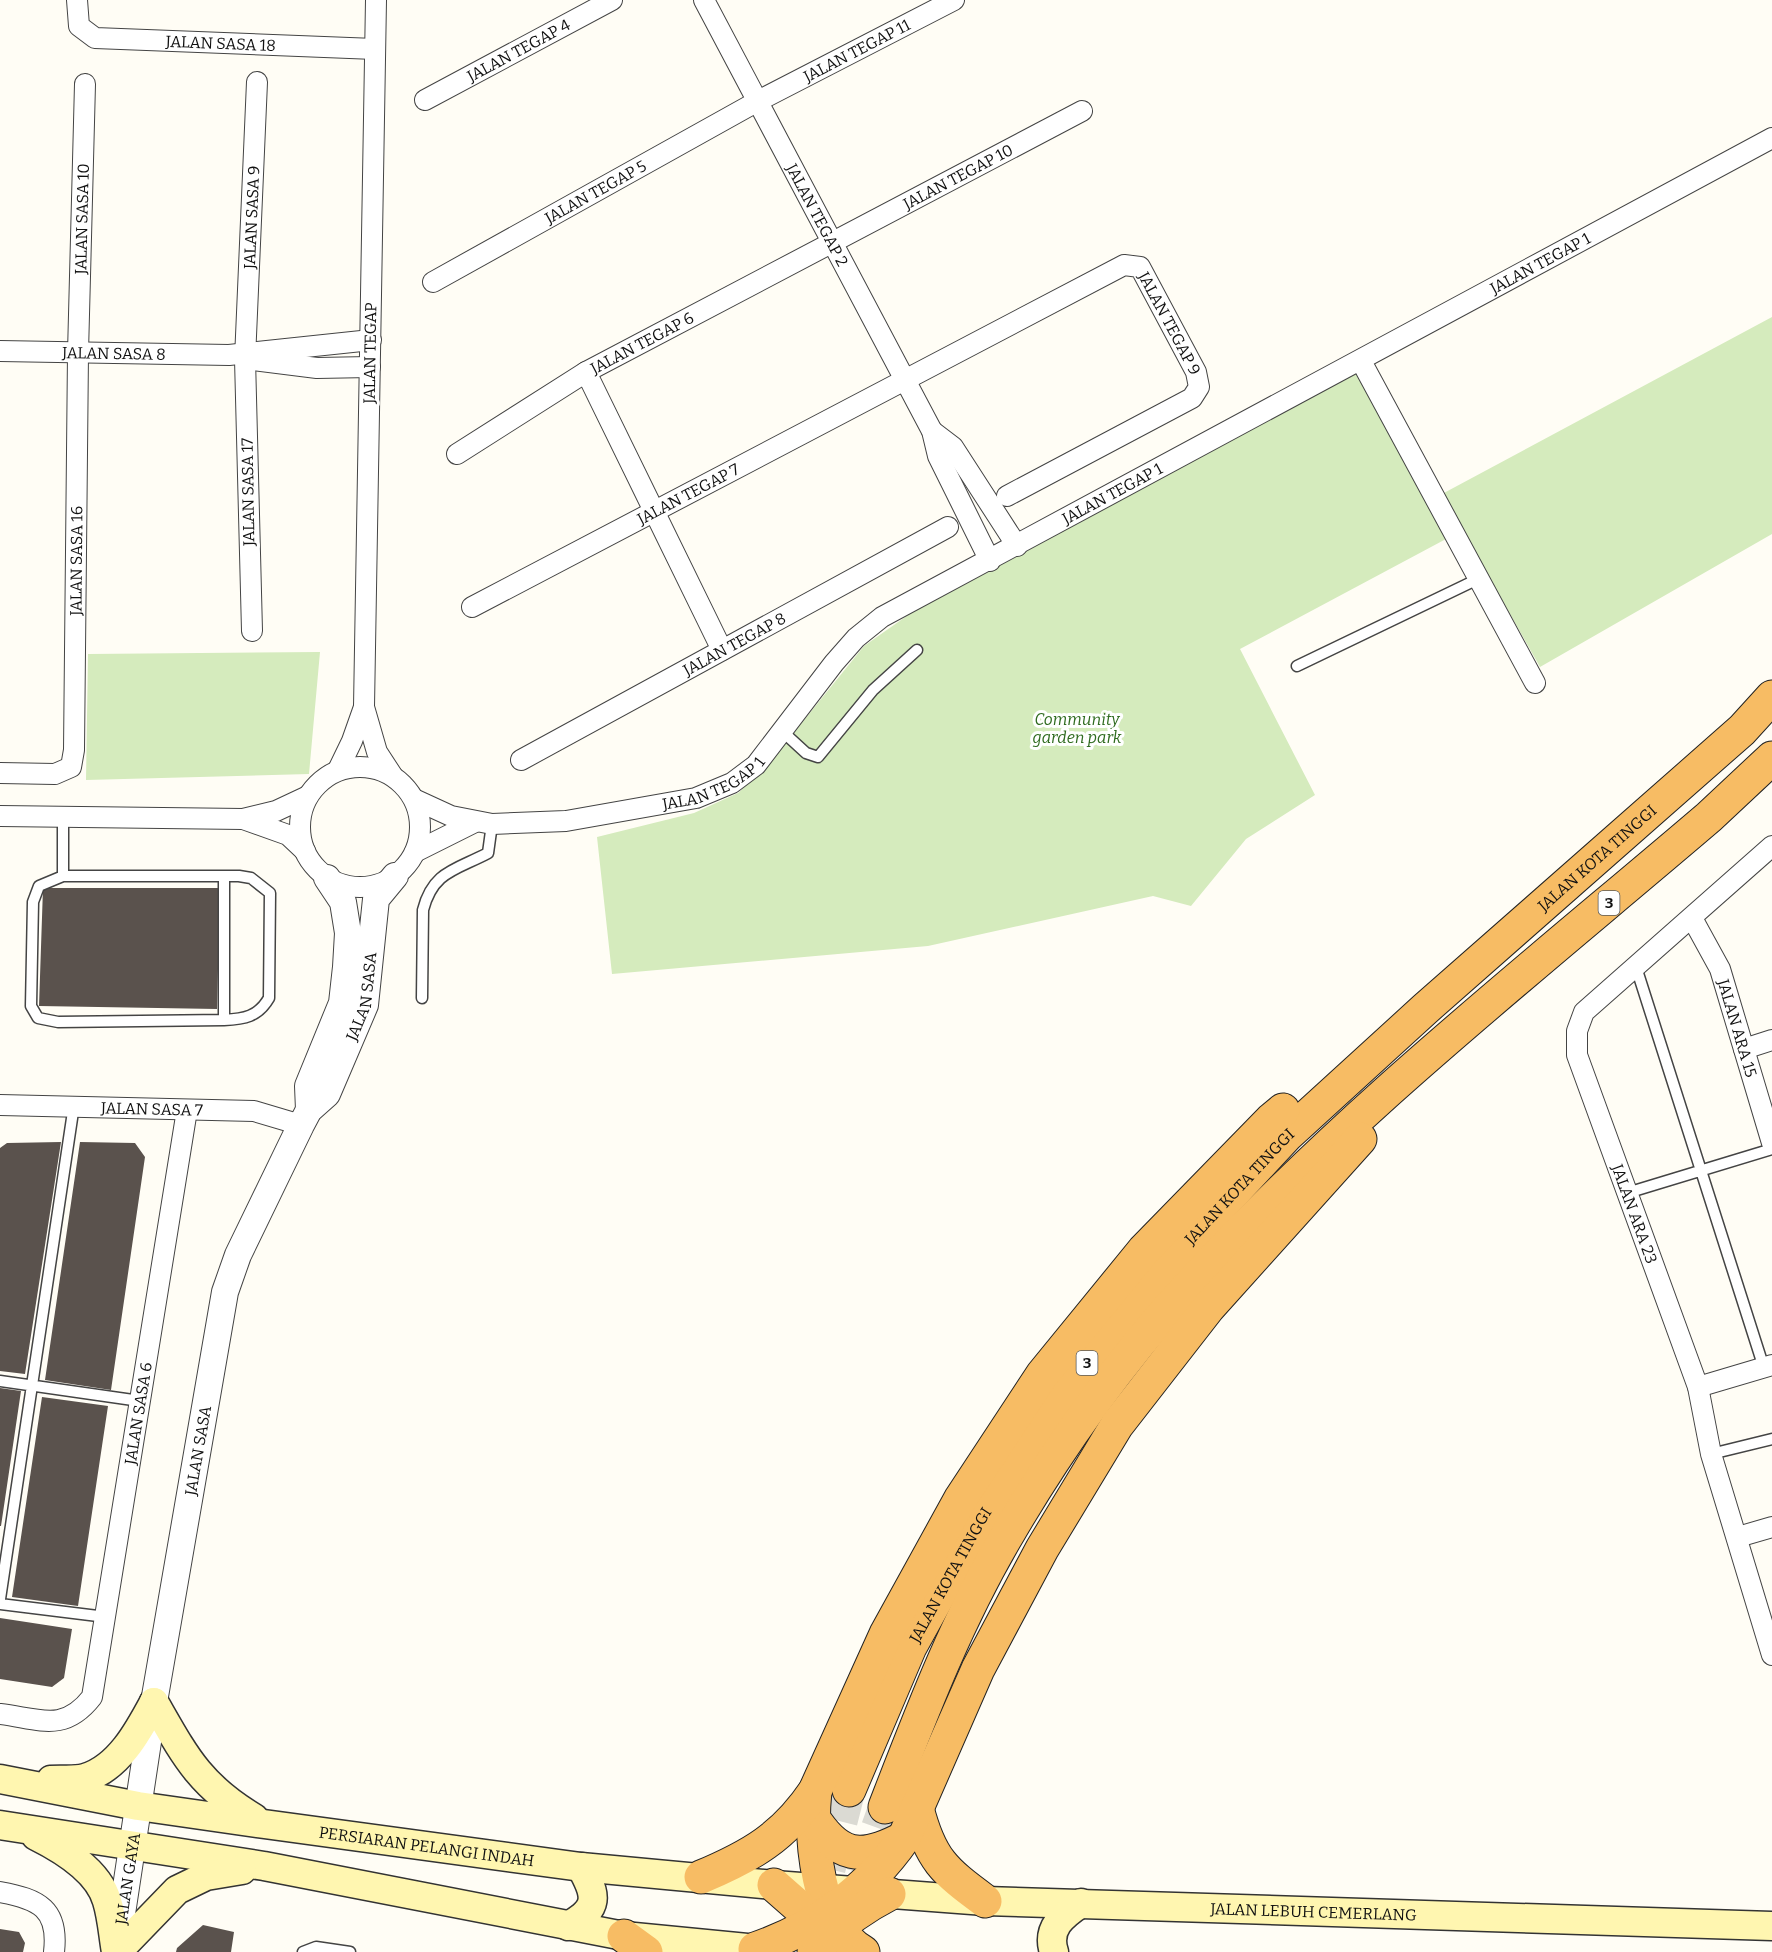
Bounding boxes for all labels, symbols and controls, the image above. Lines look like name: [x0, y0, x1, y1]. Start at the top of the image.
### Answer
street label: JALAN TEGAP 4: [463, 14, 574, 86]
street label: JALAN TEGAP 11: [799, 15, 914, 86]
street label: JALAN SASA 18: [164, 31, 276, 55]
street label: JALAN TEGAP 10: [899, 140, 1016, 213]
street label: JALAN TEGAP 5: [541, 156, 650, 228]
street label: JALAN TEGAP 2: [782, 159, 852, 269]
street label: JALAN SASA 10: [71, 163, 92, 275]
street label: JALAN SASA 9: [239, 165, 263, 270]
street label: JALAN TEGAP 1: [1486, 228, 1594, 298]
street label: JALAN TEGAP 9: [1134, 268, 1205, 378]
street label: JALAN TEGAP: [360, 302, 380, 405]
street label: JALAN TEGAP 6: [586, 308, 697, 378]
street label: JALAN SASA 8: [61, 343, 166, 363]
street label: JALAN SASA 17: [238, 438, 258, 547]
street label: JALAN TEGAP 1: [1058, 458, 1166, 528]
street label: JALAN TEGAP 7: [633, 459, 742, 529]
street label: JALAN SASA 16: [66, 506, 86, 617]
street label: JALAN TEGAP 8: [679, 608, 789, 680]
park label: Community garden park: [1033, 710, 1122, 747]
street label: JALAN TEGAP 1: [660, 753, 769, 813]
street label: JALAN KOTA TINGGI: [1533, 800, 1660, 916]
road number: 3: [1598, 891, 1620, 915]
street label: JALAN SASA: [341, 951, 380, 1044]
street label: JALAN ARA 15: [1714, 976, 1761, 1080]
street label: JALAN SASA 7: [100, 1098, 203, 1119]
street label: JALAN KOTA TINGGI: [1180, 1124, 1298, 1249]
street label: JALAN ARA 23: [1608, 1161, 1662, 1266]
road number: 3: [1076, 1351, 1098, 1375]
street label: JALAN SASA 6: [120, 1361, 156, 1467]
street label: JALAN SASA: [180, 1403, 215, 1498]
street label: JALAN KOTA TINGGI: [904, 1503, 995, 1647]
street label: PERSIARAN PELANGI INDAH: [318, 1822, 535, 1870]
street label: JALAN GAYA: [111, 1831, 144, 1927]
street label: JALAN LEBUH CEMERLANG: [1209, 1899, 1417, 1924]

